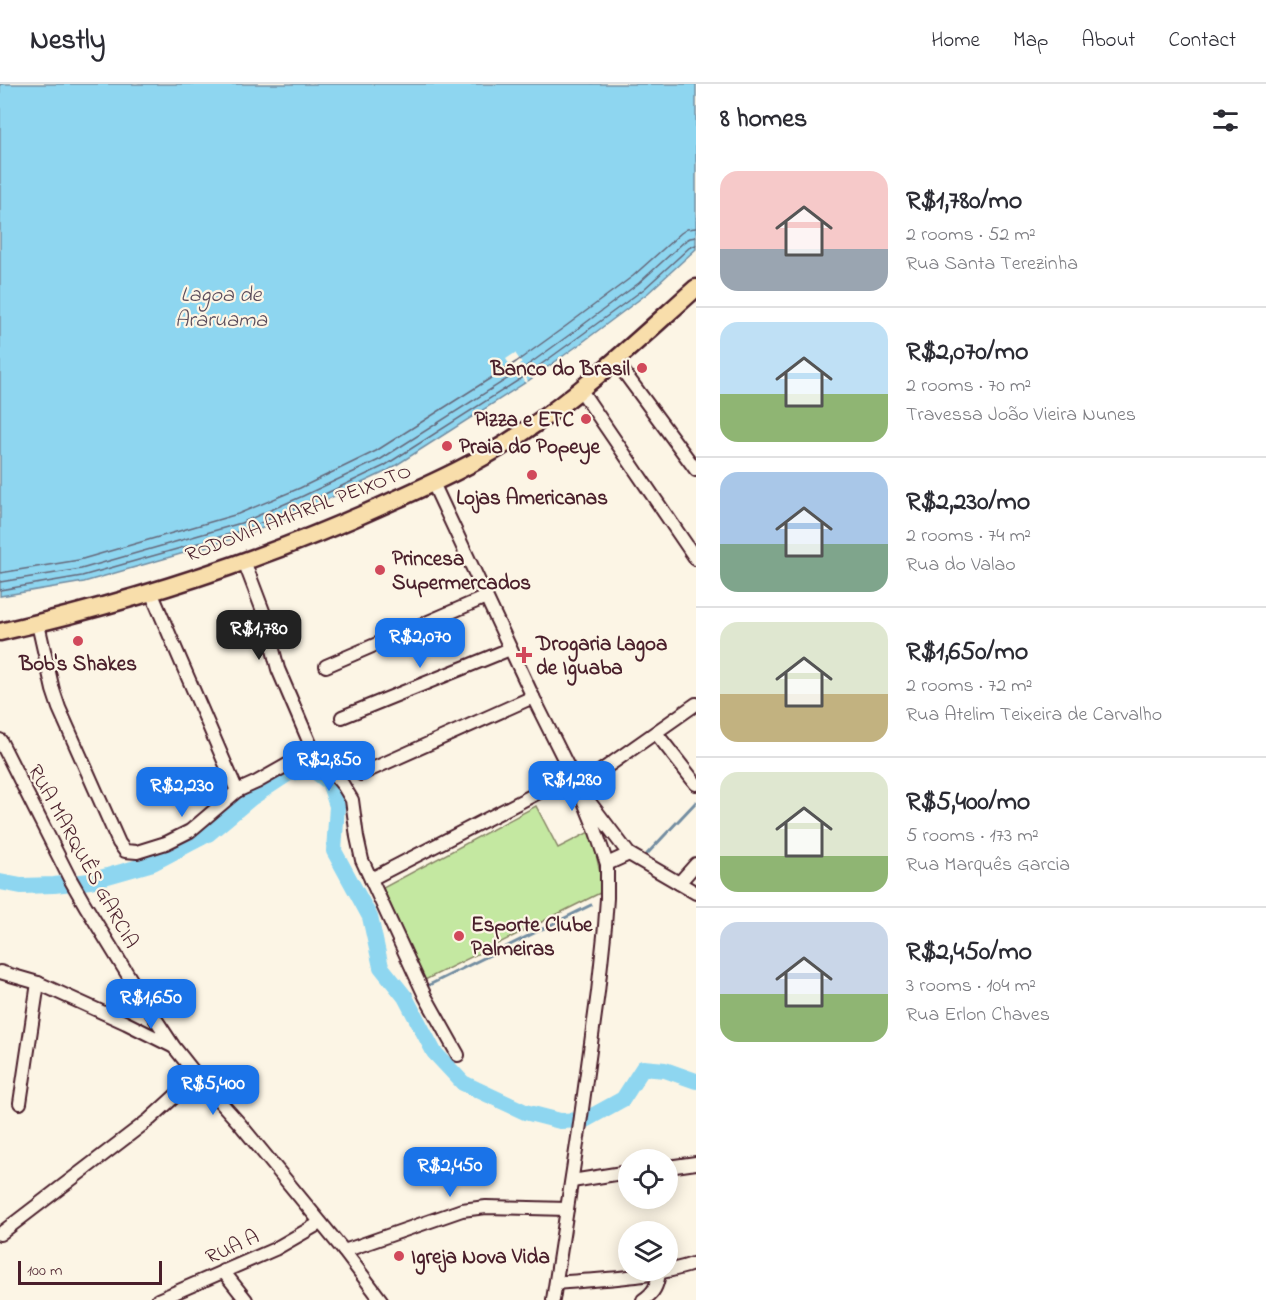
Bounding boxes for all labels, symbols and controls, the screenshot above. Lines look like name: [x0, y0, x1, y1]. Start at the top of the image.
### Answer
text: Nestly: [30, 21, 105, 62]
text: Home: [931, 26, 980, 56]
text: Map: [1013, 26, 1048, 56]
text: About: [1081, 26, 1135, 56]
text: Contact: [1168, 26, 1236, 56]
text: 8 homes: [720, 101, 807, 139]
icon: filters: [1209, 104, 1242, 137]
text: R$1,780/mo: [906, 183, 1022, 221]
icon: home: [768, 195, 840, 267]
text: 2 rooms · 52 m²: [906, 221, 1036, 250]
text: Rua Santa Terezinha: [906, 250, 1078, 279]
water label: Lagoa de Araruama: [175, 280, 268, 337]
text: R$2,070/mo: [906, 334, 1028, 372]
icon: home: [768, 346, 840, 418]
place label: Banco do Brasil: [490, 355, 630, 385]
marker: Banco do Brasil: [635, 361, 649, 375]
text: 2 rooms · 70 m²: [906, 372, 1031, 401]
text: Travessa João Vieira Nunes: [906, 401, 1136, 430]
place label: Pizza e ETC: [474, 406, 574, 436]
marker: Pizza e ETC: [579, 412, 593, 426]
place label: Praia do Popeye: [459, 433, 600, 465]
marker: Praia do Popeye: [440, 439, 454, 453]
street label: RODOVIA AMARAL PEIXOTO: [181, 457, 416, 571]
marker: Lojas Americanas: [525, 468, 539, 482]
place label: Lojas Americanas: [456, 484, 608, 514]
text: R$2,230/mo: [906, 484, 1030, 522]
icon: home: [768, 496, 840, 568]
text: 2 rooms · 74 m²: [906, 522, 1031, 551]
place label: Princesa Supermercados: [392, 545, 531, 599]
text: Rua do Valao: [906, 551, 1016, 580]
marker: Princesa Supermercados: [373, 563, 387, 577]
pin: R$1,780: [204, 610, 314, 661]
text: R$1,780: [230, 615, 288, 644]
pin: R$2,070: [365, 618, 475, 669]
text: R$2,070: [389, 623, 451, 652]
place label: Drogaria Lagoa de Iguaba: [535, 630, 667, 686]
marker: Bob's Shakes: [71, 634, 85, 648]
text: R$1,650/mo: [906, 634, 1028, 672]
icon: home: [768, 646, 840, 718]
marker: Drogaria Lagoa de Iguaba: [517, 648, 531, 662]
place label: Bob's Shakes: [18, 650, 137, 680]
text: 2 rooms · 72 m²: [906, 672, 1033, 701]
text: Rua Atelim Teixeira de Carvalho: [906, 701, 1162, 730]
pin: R$2,850: [274, 741, 384, 792]
text: R$2,850: [297, 746, 361, 775]
street label: RUA MARQUÊS GARCIA: [19, 760, 145, 954]
pin: R$1,280: [517, 761, 627, 812]
text: R$1,280: [542, 766, 602, 795]
pin: R$2,230: [127, 767, 237, 818]
text: R$2,230: [150, 772, 214, 801]
text: R$5,400/mo: [906, 784, 1030, 822]
icon: home: [768, 796, 840, 868]
text: 5 rooms · 173 m²: [906, 822, 1039, 851]
text: Rua Marquês Garcia: [906, 851, 1070, 880]
place label: Esporte Clube Palmeiras: [471, 911, 593, 965]
marker: Esporte Clube Palmeiras: [452, 929, 466, 943]
text: R$2,450/mo: [906, 934, 1032, 972]
icon: home: [768, 946, 840, 1018]
text: 3 rooms · 104 m²: [906, 972, 1036, 1001]
pin: R$1,650: [96, 979, 206, 1030]
text: R$1,650: [120, 984, 182, 1013]
text: Rua Erlon Chaves: [906, 1001, 1050, 1030]
pin: R$5,400: [158, 1065, 268, 1116]
text: R$5,400: [181, 1070, 245, 1099]
pin: R$2,450: [395, 1147, 505, 1198]
map controls: [618, 1149, 678, 1281]
button: locate: [618, 1149, 678, 1209]
text: R$2,450: [418, 1152, 482, 1181]
button: layers: [618, 1221, 678, 1281]
street label: RUA A: [201, 1223, 265, 1273]
place label: Igreja Nova Vida: [411, 1243, 550, 1275]
marker: Igreja Nova Vida: [392, 1249, 406, 1263]
scale bar: [18, 1258, 162, 1286]
text: 100 m: [27, 1259, 62, 1283]

